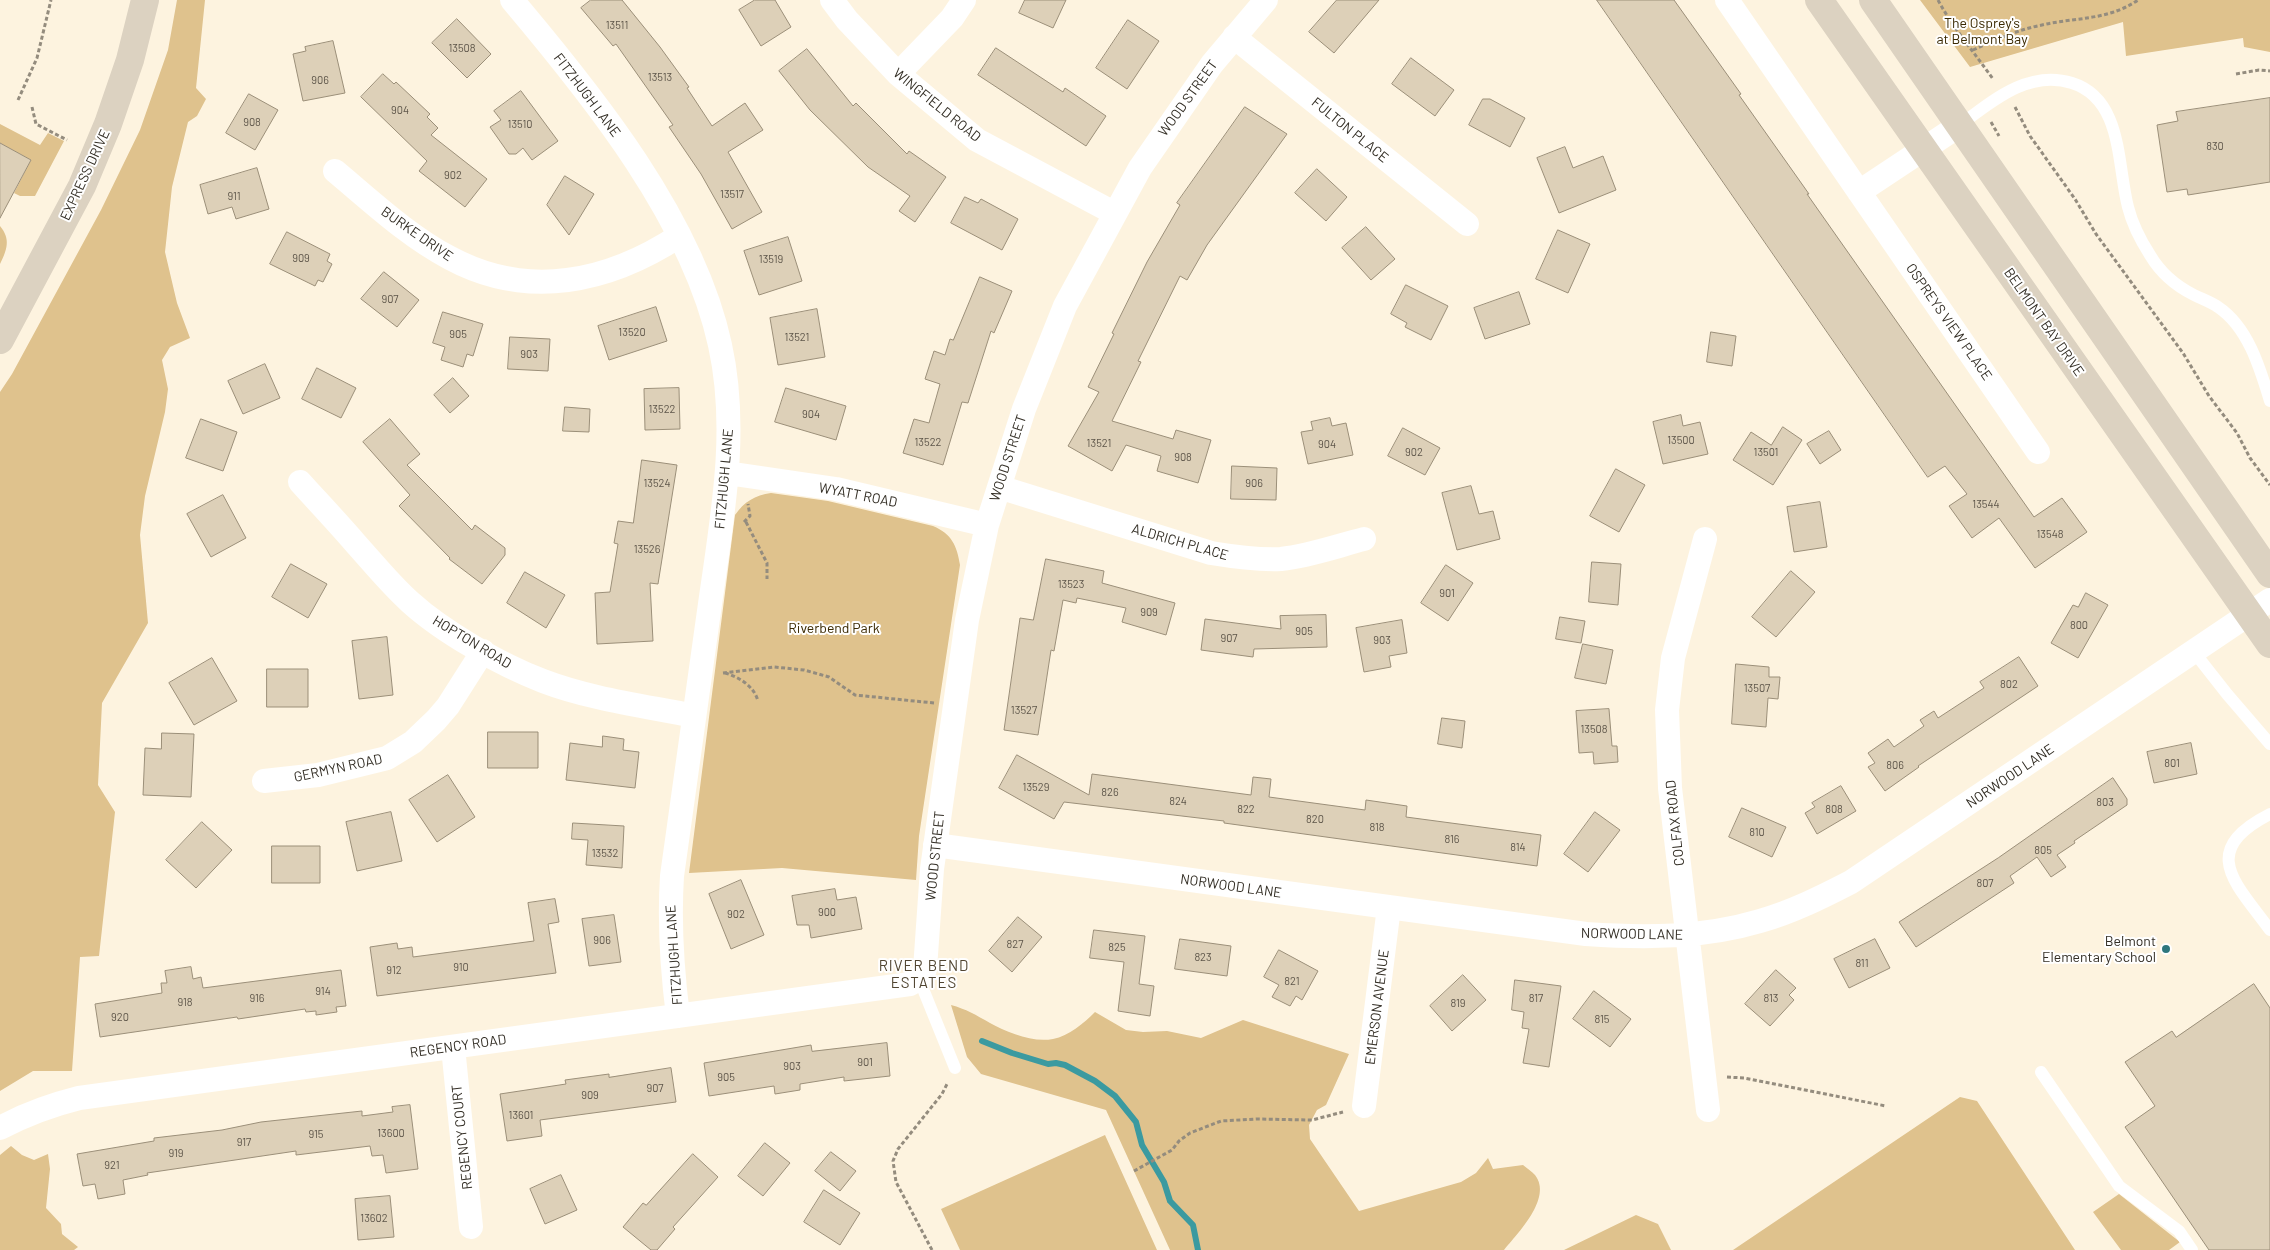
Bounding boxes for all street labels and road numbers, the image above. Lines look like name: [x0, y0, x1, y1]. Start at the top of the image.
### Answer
street label: FITZHUGH LANE: [550, 50, 624, 140]
street label: WOOD STREET: [1155, 57, 1221, 139]
street label: WINGFIELD ROAD: [890, 65, 984, 145]
street label: FULTON PLACE: [1308, 94, 1392, 166]
street label: EXPRESS DRIVE: [57, 127, 113, 223]
street label: BURKE DRIVE: [378, 203, 456, 265]
street label: OSPREYS VIEW PLACE: [1902, 260, 1996, 384]
street label: BELMONT BAY DRIVE: [2000, 265, 2088, 379]
street label: WOOD STREET: [986, 413, 1030, 503]
street label: FITZHUGH LANE: [711, 428, 737, 530]
street label: WYATT ROAD: [817, 479, 899, 511]
street label: ALDRICH PLACE: [1130, 520, 1230, 564]
street label: HOPTON ROAD: [430, 612, 514, 672]
street label: NORWOOD LANE: [1963, 740, 2057, 812]
street label: GERMYN ROAD: [292, 750, 384, 786]
street label: COLFAX ROAD: [1662, 779, 1688, 867]
street label: WOOD STREET: [922, 810, 948, 902]
street label: NORWOOD LANE: [1179, 871, 1283, 901]
street label: FITZHUGH LANE: [662, 904, 686, 1006]
street label: NORWOOD LANE: [1581, 925, 1683, 943]
street label: EMERSON AVENUE: [1362, 948, 1392, 1066]
street label: REGENCY ROAD: [409, 1031, 507, 1061]
street label: REGENCY COURT: [448, 1084, 476, 1190]

